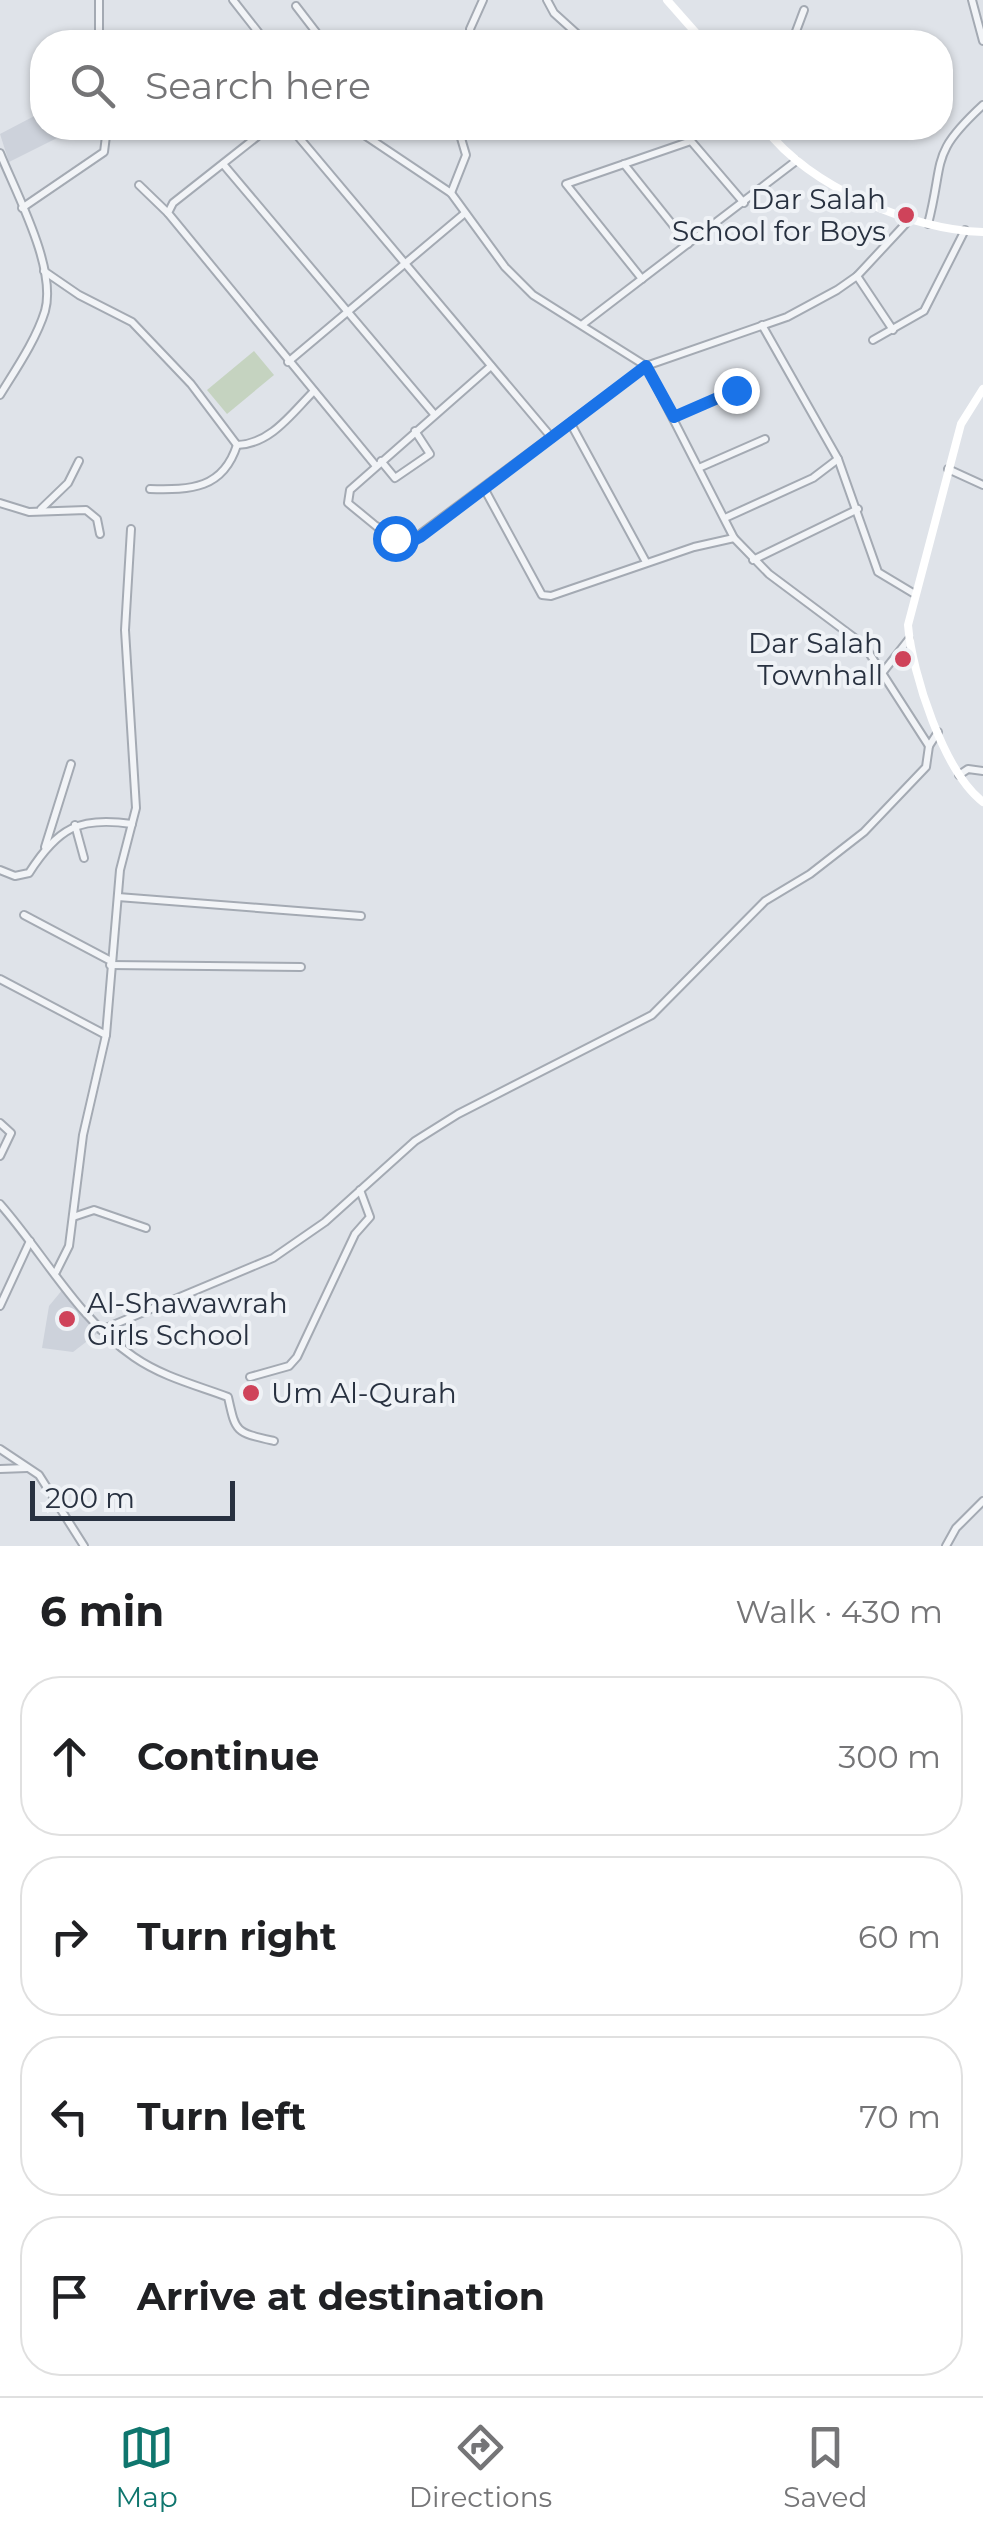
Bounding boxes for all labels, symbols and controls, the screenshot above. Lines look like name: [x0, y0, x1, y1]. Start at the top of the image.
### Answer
search box: [30, 30, 953, 140]
icon: search: [65, 58, 120, 113]
text: Search here: [145, 62, 371, 109]
place label: Dar Salah School for Boys: [672, 182, 886, 248]
marker: Dar Salah School for Boys: [895, 204, 917, 226]
route end: [714, 368, 760, 414]
route start: [373, 516, 419, 562]
place label: Dar Salah Townhall: [748, 626, 883, 692]
marker: Dar Salah Townhall: [892, 648, 914, 670]
place label: Al-Shawawrah Girls School: [87, 1286, 288, 1352]
marker: Al-Shawawrah Girls School: [56, 1308, 78, 1330]
place label: Um Al-Qurah: [271, 1376, 457, 1410]
marker: Um Al-Qurah: [240, 1382, 262, 1404]
scale bar: [30, 1476, 235, 1520]
text: 200 m: [45, 1481, 135, 1515]
text: 6 min: [40, 1585, 164, 1637]
text: Walk · 430 m: [736, 1592, 943, 1631]
icon: ahead: [42, 1729, 97, 1784]
text: Continue: [137, 1733, 319, 1780]
text: 300 m: [838, 1737, 941, 1776]
icon: right: [42, 1909, 97, 1964]
text: Turn right: [137, 1913, 336, 1960]
text: 60 m: [858, 1917, 941, 1956]
icon: left: [42, 2089, 97, 2144]
text: Turn left: [137, 2093, 306, 2140]
text: 70 m: [859, 2097, 941, 2136]
icon: arrive: [42, 2269, 97, 2324]
text: Arrive at destination: [137, 2273, 545, 2320]
tab: Map: [116, 2420, 178, 2514]
tab: Directions: [409, 2420, 552, 2514]
tab: Saved: [783, 2420, 867, 2514]

